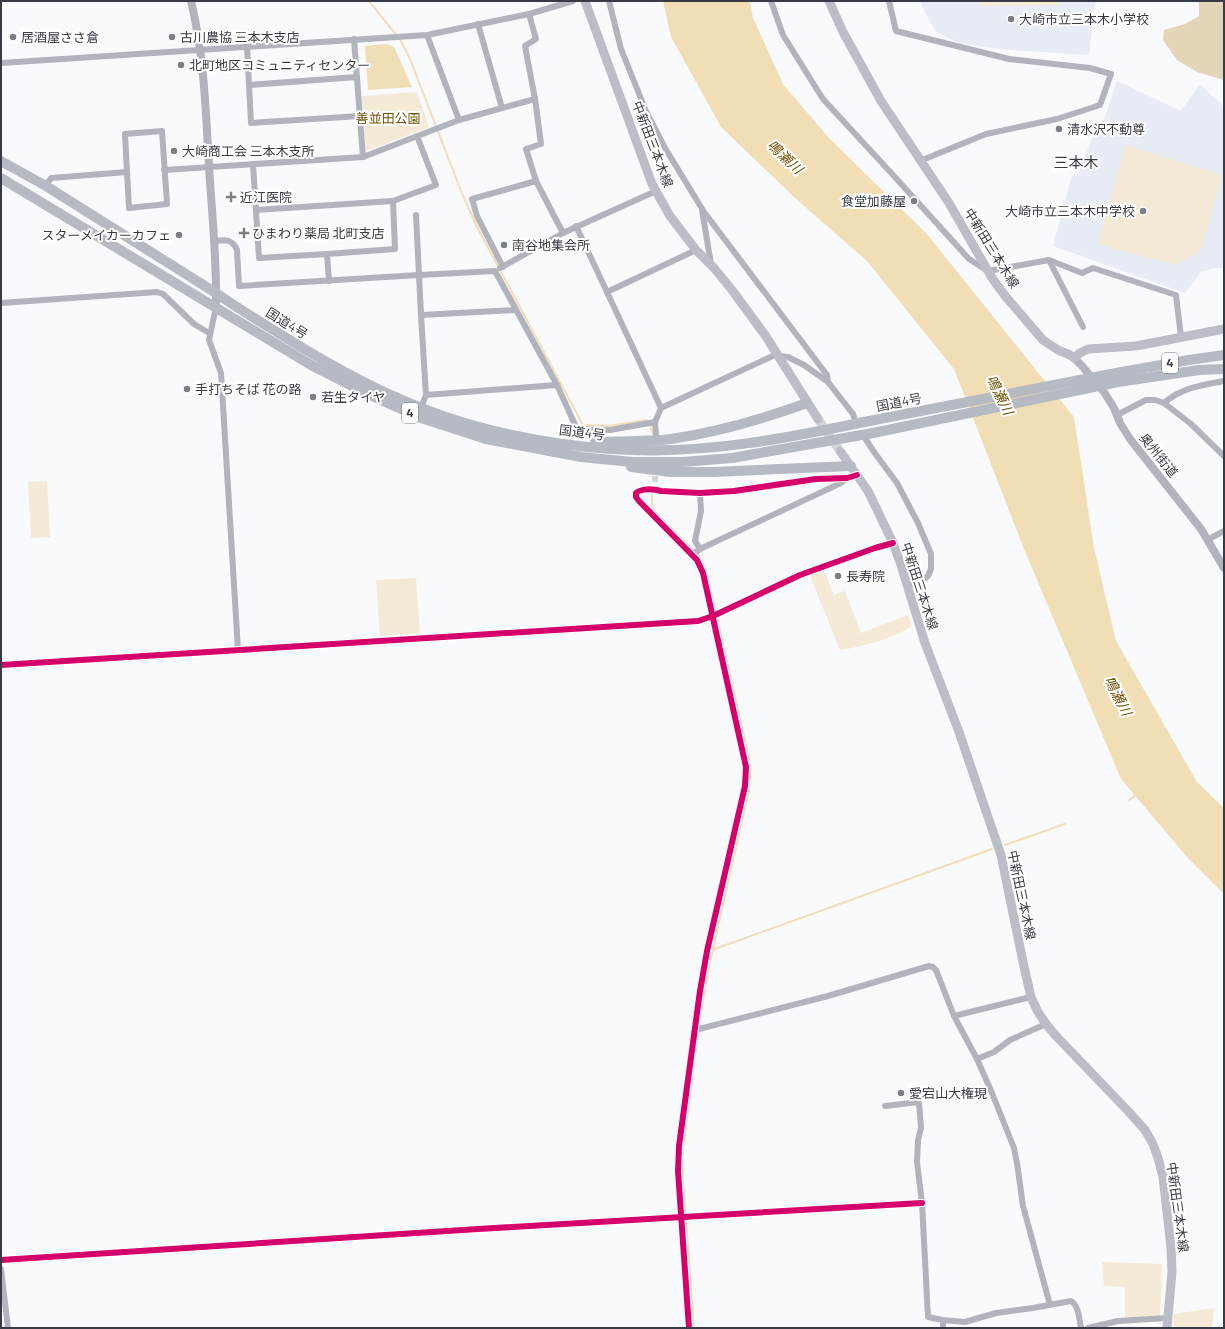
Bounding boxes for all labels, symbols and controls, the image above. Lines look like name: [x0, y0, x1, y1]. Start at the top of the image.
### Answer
place label: 大崎市立三本木小学校: [1019, 11, 1149, 27]
marker: 大崎市立三本木小学校: [1006, 14, 1016, 24]
place label: 居酒屋ささ倉: [21, 29, 99, 45]
place label: 古川農協 三本木支店: [180, 29, 300, 45]
marker: 居酒屋ささ倉: [8, 32, 18, 42]
marker: 古川農協 三本木支店: [167, 32, 177, 42]
place label: 北町地区コミュニティセンター: [189, 57, 370, 73]
marker: 北町地区コミュニティセンター: [176, 60, 186, 70]
street label: 中新田三本木線: [629, 99, 677, 189]
park label: 善並田公園: [355, 110, 421, 126]
place label: 清水沢不動尊: [1067, 121, 1145, 137]
marker: 清水沢不動尊: [1054, 124, 1064, 134]
water label: 鳴瀬川: [764, 136, 808, 179]
place label: 大崎商工会 三本木支所: [182, 143, 315, 159]
marker: 大崎商工会 三本木支所: [169, 146, 179, 156]
district label: 三本木: [1053, 153, 1099, 171]
place label: 近江医院: [240, 189, 292, 205]
marker: 近江医院: [225, 191, 237, 203]
place label: 食堂加藤屋: [841, 193, 906, 209]
marker: 食堂加藤屋: [909, 196, 919, 206]
place label: 大崎市立三本木中学校: [1005, 203, 1135, 219]
street label: 中新田三本木線: [961, 205, 1023, 291]
marker: 大崎市立三本木中学校: [1138, 206, 1148, 216]
place label: ひまわり薬局 北町支店: [252, 225, 385, 241]
place label: スターメイカーカフェ: [42, 227, 171, 243]
marker: ひまわり薬局 北町支店: [239, 228, 249, 238]
marker: スターメイカーカフェ: [174, 230, 184, 240]
place label: 南谷地集会所: [512, 237, 590, 253]
marker: 南谷地集会所: [499, 240, 509, 250]
street label: 国道4号: [263, 304, 311, 342]
road number: 4: [1162, 353, 1178, 373]
water label: 鳴瀬川: [984, 372, 1018, 419]
place label: 手打ちそば 花の路: [195, 381, 302, 397]
marker: 手打ちそば 花の路: [182, 384, 192, 394]
place label: 若生タイヤ: [321, 389, 386, 405]
street label: 国道4号: [875, 390, 923, 414]
marker: 若生タイヤ: [308, 392, 318, 402]
road number: 4: [402, 403, 418, 423]
street label: 国道4号: [558, 421, 606, 443]
street label: 奥州街道: [1136, 430, 1182, 480]
street label: 中新田三本木線: [898, 540, 942, 632]
place label: 長寿院: [846, 568, 885, 584]
marker: 長寿院: [833, 571, 843, 581]
water label: 鳴瀬川: [1101, 673, 1136, 720]
street label: 中新田三本木線: [1005, 849, 1039, 941]
place label: 愛宕山大権現: [909, 1085, 987, 1101]
marker: 愛宕山大権現: [896, 1088, 906, 1098]
street label: 中新田三本木線: [1164, 1161, 1192, 1253]

